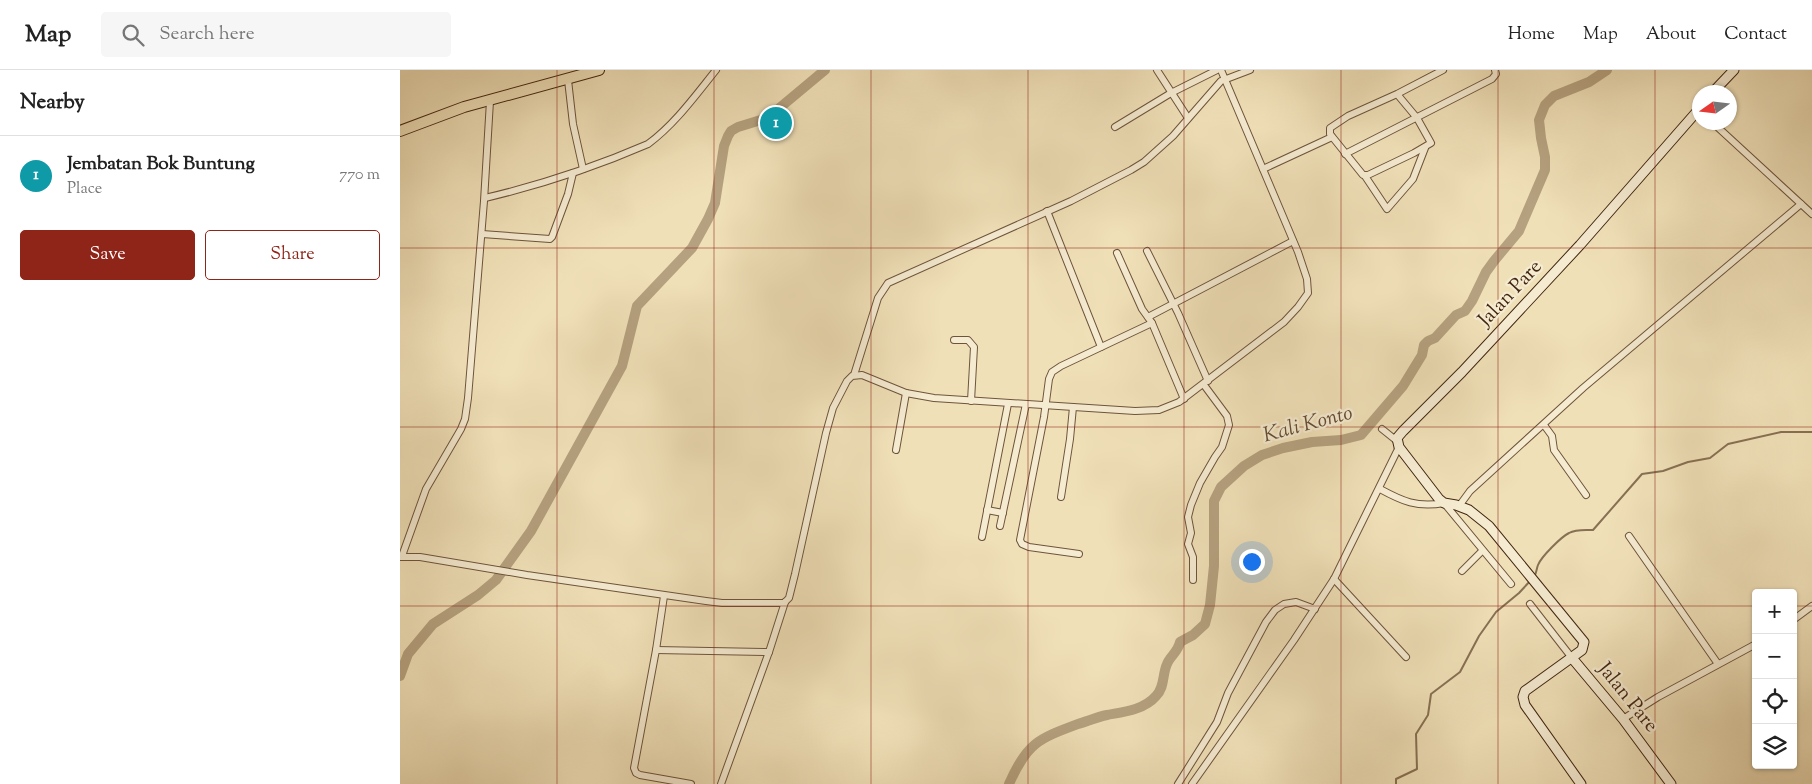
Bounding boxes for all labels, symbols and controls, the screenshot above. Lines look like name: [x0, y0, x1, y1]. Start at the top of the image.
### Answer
search box: [101, 12, 451, 57]
text: Map: [25, 18, 71, 52]
icon: search: [119, 21, 147, 49]
text: Search here: [159, 21, 255, 48]
text: Home: [1508, 22, 1555, 48]
text: Map: [1583, 22, 1618, 48]
text: About: [1646, 22, 1696, 48]
text: Contact: [1724, 22, 1787, 48]
north arrow: [1692, 85, 1737, 130]
text: Nearby: [20, 88, 85, 118]
pin: 1: [760, 104, 792, 142]
text: Jembatan Bok Buntung: [67, 151, 255, 178]
text: 1: [33, 164, 39, 187]
text: 770 m: [339, 164, 380, 187]
text: Place: [67, 178, 102, 201]
button: Save: [20, 230, 195, 280]
button: Share: [205, 230, 380, 280]
street label: Jalan Pare: [1472, 254, 1550, 335]
water label: Kali Konto: [1260, 399, 1356, 451]
your location: [1239, 549, 1265, 575]
map controls: [1752, 589, 1797, 769]
button: +: [1752, 589, 1797, 634]
button: −: [1752, 634, 1797, 679]
street label: Jalan Pare: [1589, 656, 1664, 739]
button: locate: [1752, 679, 1797, 724]
button: layers: [1752, 724, 1797, 769]

